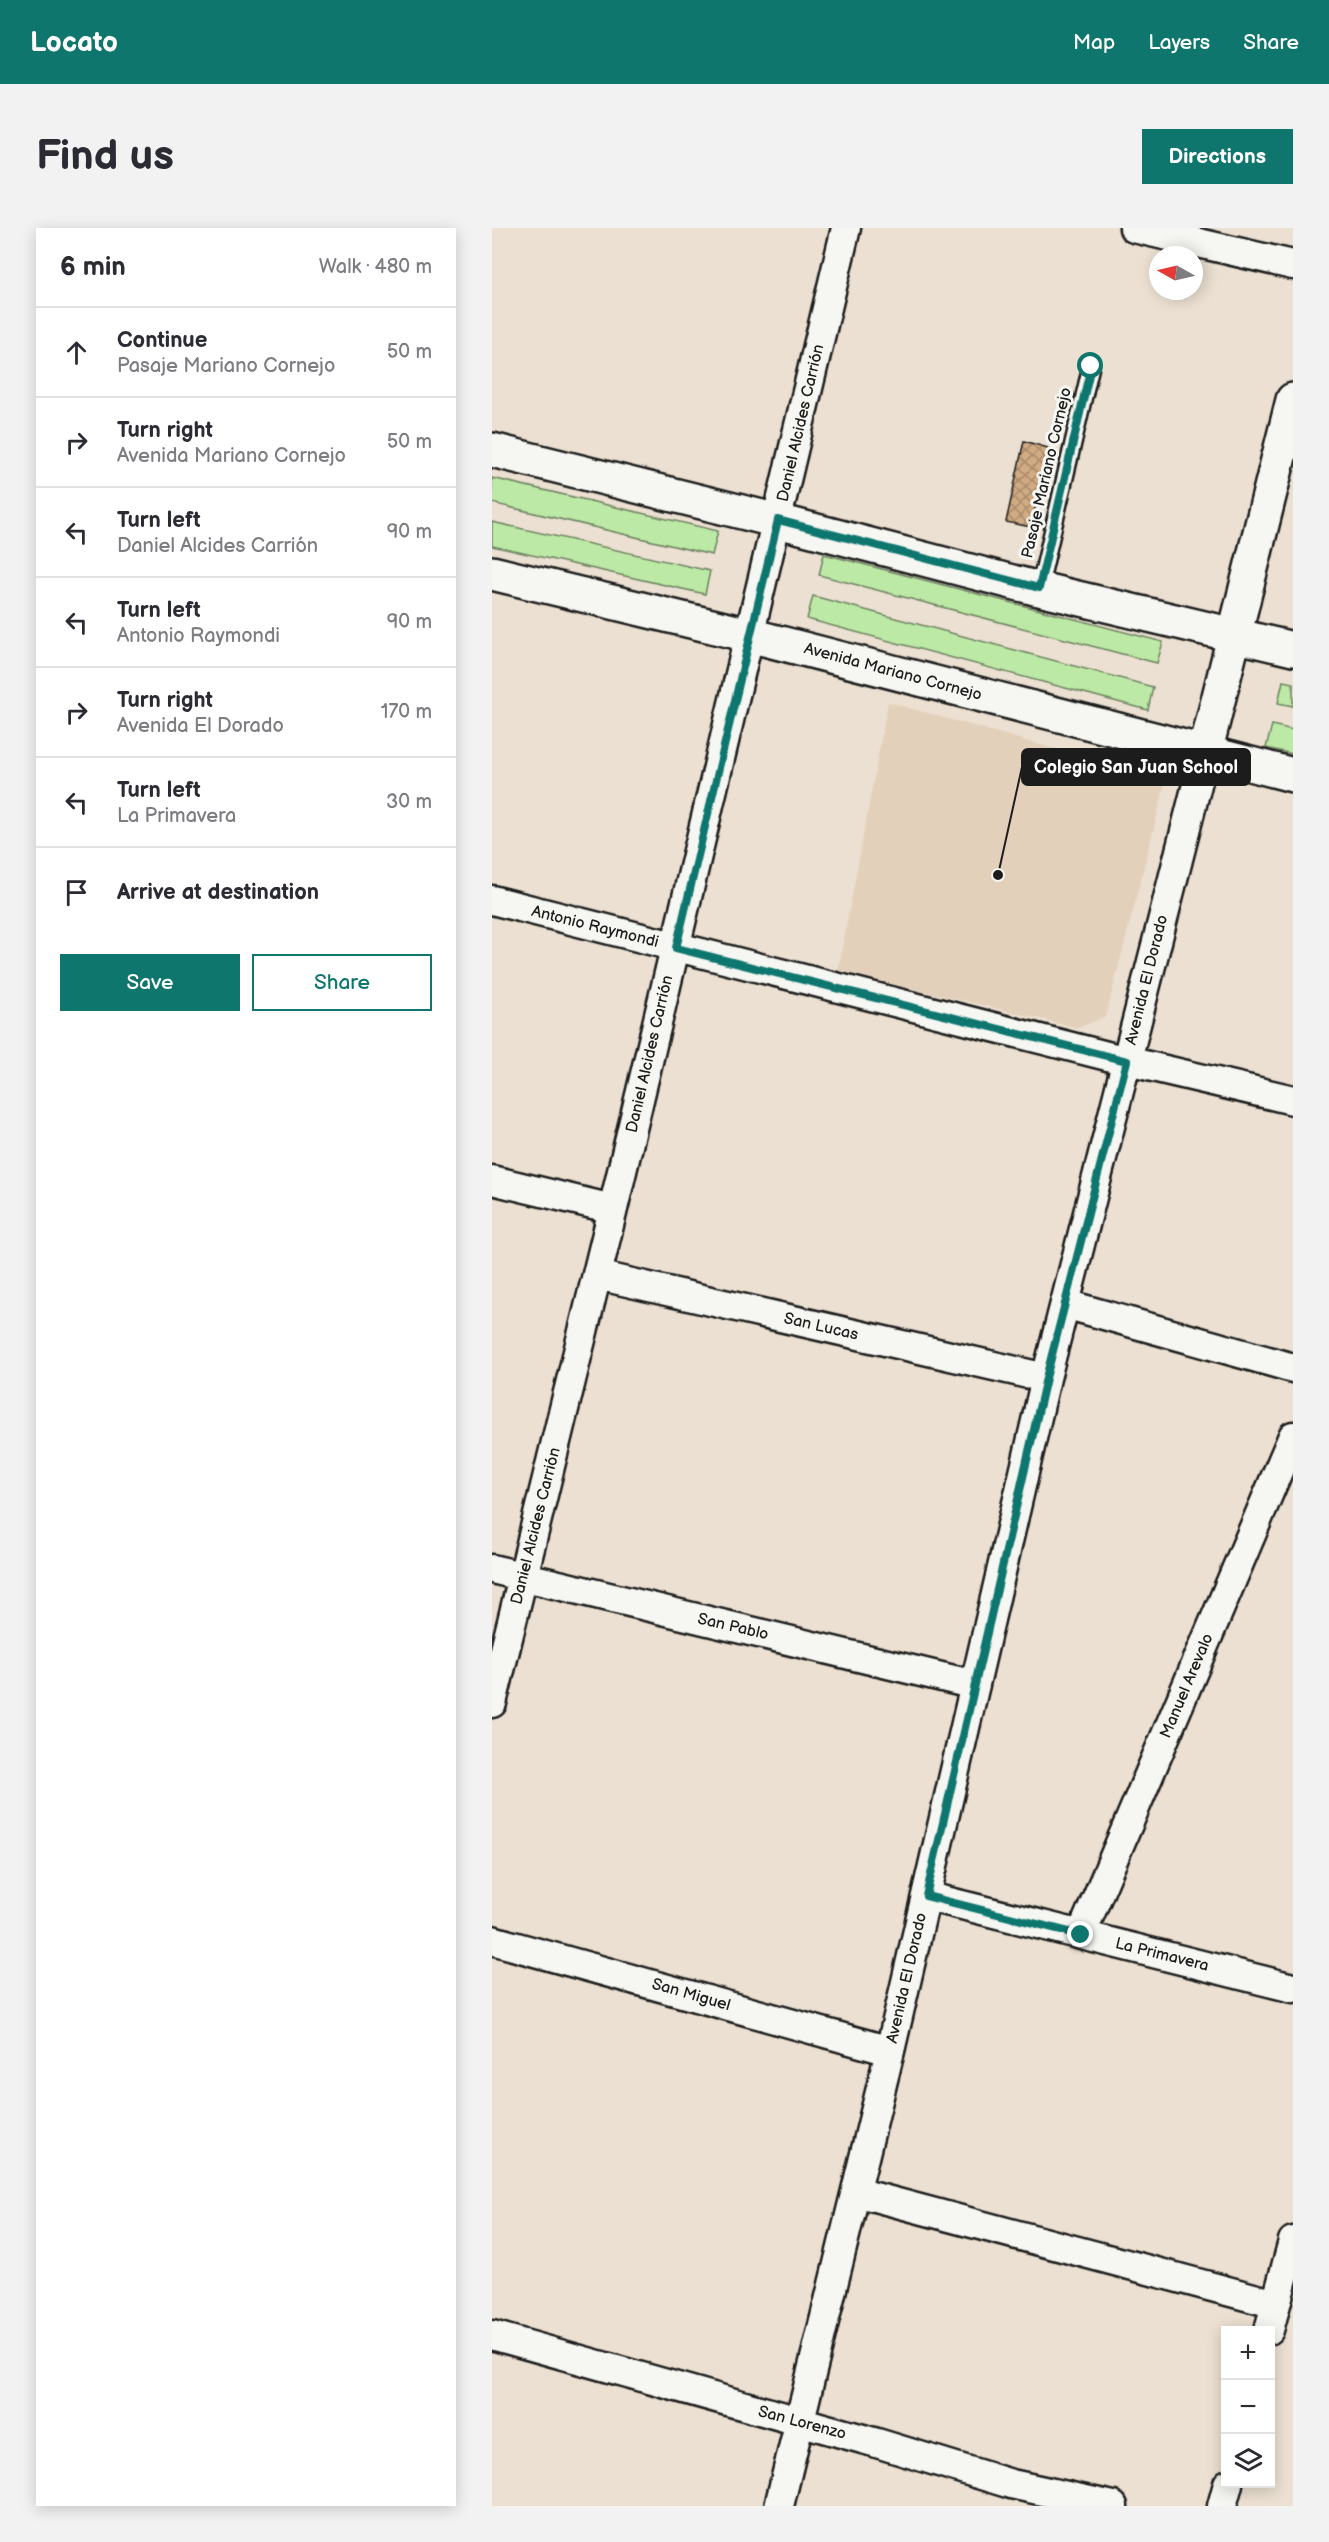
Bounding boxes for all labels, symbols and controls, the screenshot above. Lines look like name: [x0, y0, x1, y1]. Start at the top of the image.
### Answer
text: Locato: [30, 26, 118, 59]
text: Map: [1073, 30, 1115, 55]
text: Layers: [1148, 30, 1210, 55]
text: Share: [1243, 30, 1299, 55]
button: Directions: [1142, 129, 1293, 184]
text: Find us: [36, 131, 174, 182]
north arrow: [1149, 246, 1203, 300]
text: 6 min: [60, 252, 126, 283]
text: Walk · 480 m: [319, 255, 432, 279]
text: Continue: [117, 327, 207, 354]
icon: ahead: [60, 336, 93, 369]
text: 50 m: [387, 340, 432, 364]
street label: Daniel Alcides Carrión: [774, 342, 828, 504]
route start: [1077, 352, 1103, 378]
text: Pasaje Mariano Cornejo: [117, 354, 335, 378]
street label: Pasaje Mariano Cornejo: [1018, 386, 1076, 560]
text: Turn right: [117, 417, 213, 444]
icon: right: [60, 426, 93, 459]
text: 50 m: [387, 430, 432, 454]
text: Avenida Mariano Cornejo: [117, 444, 346, 468]
text: Turn left: [117, 507, 201, 534]
icon: left: [60, 516, 93, 549]
text: 90 m: [387, 520, 432, 544]
text: Daniel Alcides Carrión: [117, 534, 318, 558]
text: Turn left: [117, 597, 201, 624]
icon: left: [60, 606, 93, 639]
text: 90 m: [387, 610, 432, 634]
text: Antonio Raymondi: [117, 624, 280, 648]
street label: Avenida Mariano Cornejo: [802, 639, 984, 705]
text: Turn right: [117, 687, 213, 714]
icon: right: [60, 696, 93, 729]
text: 170 m: [381, 700, 432, 724]
text: Avenida El Dorado: [117, 714, 284, 738]
callout: Colegio San Juan School: [1022, 749, 1250, 785]
text: Colegio San Juan School: [1034, 757, 1238, 778]
text: Turn left: [117, 777, 201, 804]
icon: left: [60, 786, 93, 819]
text: 30 m: [386, 790, 432, 814]
text: La Primavera: [117, 804, 236, 828]
icon: arrive: [60, 876, 93, 909]
text: Arrive at destination: [117, 879, 319, 906]
street label: Antonio Raymondi: [529, 902, 661, 952]
street label: Avenida El Dorado: [1122, 913, 1172, 1047]
button: Save: [60, 954, 240, 1011]
button: Share: [252, 954, 432, 1011]
street label: Daniel Alcides Carrión: [623, 973, 677, 1135]
street label: San Lucas: [782, 1309, 860, 1345]
street label: Daniel Alcides Carrión: [507, 1446, 565, 1606]
street label: San Pablo: [696, 1610, 770, 1644]
street label: Manuel Arevalo: [1156, 1631, 1218, 1741]
street label: Avenida El Dorado: [883, 1911, 931, 2045]
route end: [1067, 1921, 1093, 1947]
street label: La Primavera: [1113, 1934, 1211, 1976]
street label: San Miguel: [650, 1975, 732, 2015]
map controls: [1221, 2326, 1275, 2488]
button: +: [1221, 2326, 1275, 2380]
button: −: [1221, 2380, 1275, 2434]
street label: San Lorenzo: [756, 2402, 848, 2444]
button: layers: [1221, 2434, 1275, 2488]

